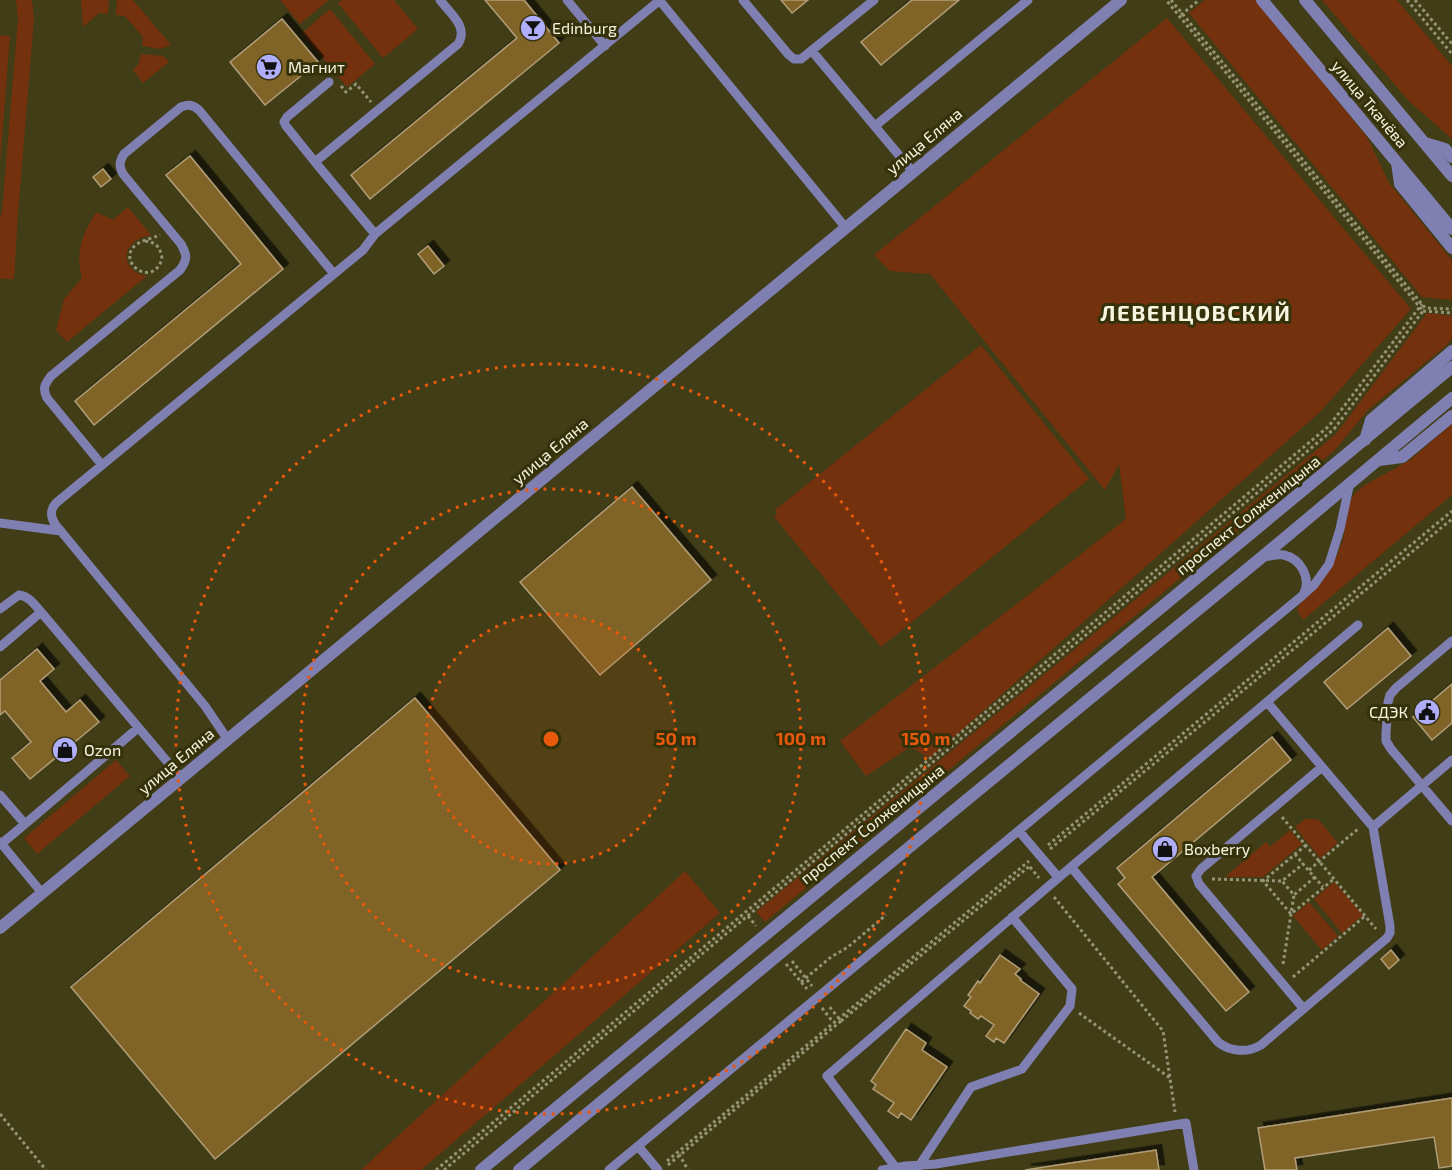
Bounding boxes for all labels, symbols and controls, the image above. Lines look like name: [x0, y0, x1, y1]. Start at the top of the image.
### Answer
bar icon: Edinburg: [518, 13, 548, 43]
place label: Edinburg: [552, 18, 617, 37]
supermarket icon: Магнит: [254, 52, 284, 82]
street label: улица Ткачёва: [1327, 56, 1413, 152]
place label: Магнит: [288, 57, 345, 76]
street label: улица Еляна: [882, 103, 966, 179]
district label: ЛЕВЕНЦОВСКИЙ: [1100, 299, 1292, 325]
street label: улица Еляна: [508, 413, 592, 489]
street label: проспект Солженицына: [1172, 451, 1323, 578]
public building icon: СДЭК: [1412, 697, 1442, 727]
place label: СДЭК: [1369, 702, 1408, 721]
street label: улица Еляна: [134, 723, 218, 799]
text: 50 m: [655, 727, 697, 749]
text: 100 m: [776, 727, 826, 749]
text: 150 m: [902, 727, 950, 749]
centre of rings: [541, 729, 561, 749]
shop icon: Ozon: [50, 735, 80, 765]
place label: Ozon: [84, 740, 121, 759]
street label: проспект Солженицына: [796, 760, 947, 887]
shop icon: Boxberry: [1150, 834, 1180, 864]
place label: Boxberry: [1184, 839, 1251, 858]

